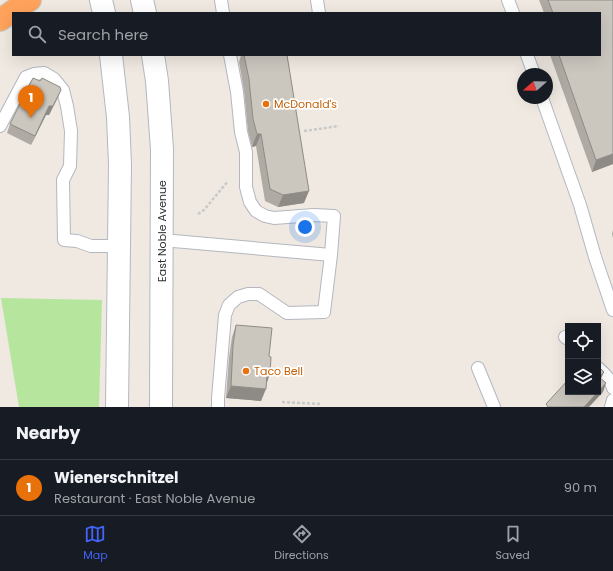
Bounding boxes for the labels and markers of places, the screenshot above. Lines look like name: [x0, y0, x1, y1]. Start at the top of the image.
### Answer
pin: 1: [18, 85, 44, 118]
place label: McDonald's: [274, 96, 337, 112]
marker: McDonald's: [261, 99, 271, 109]
place label: Taco Bell: [254, 363, 303, 379]
marker: Taco Bell: [241, 366, 251, 376]

